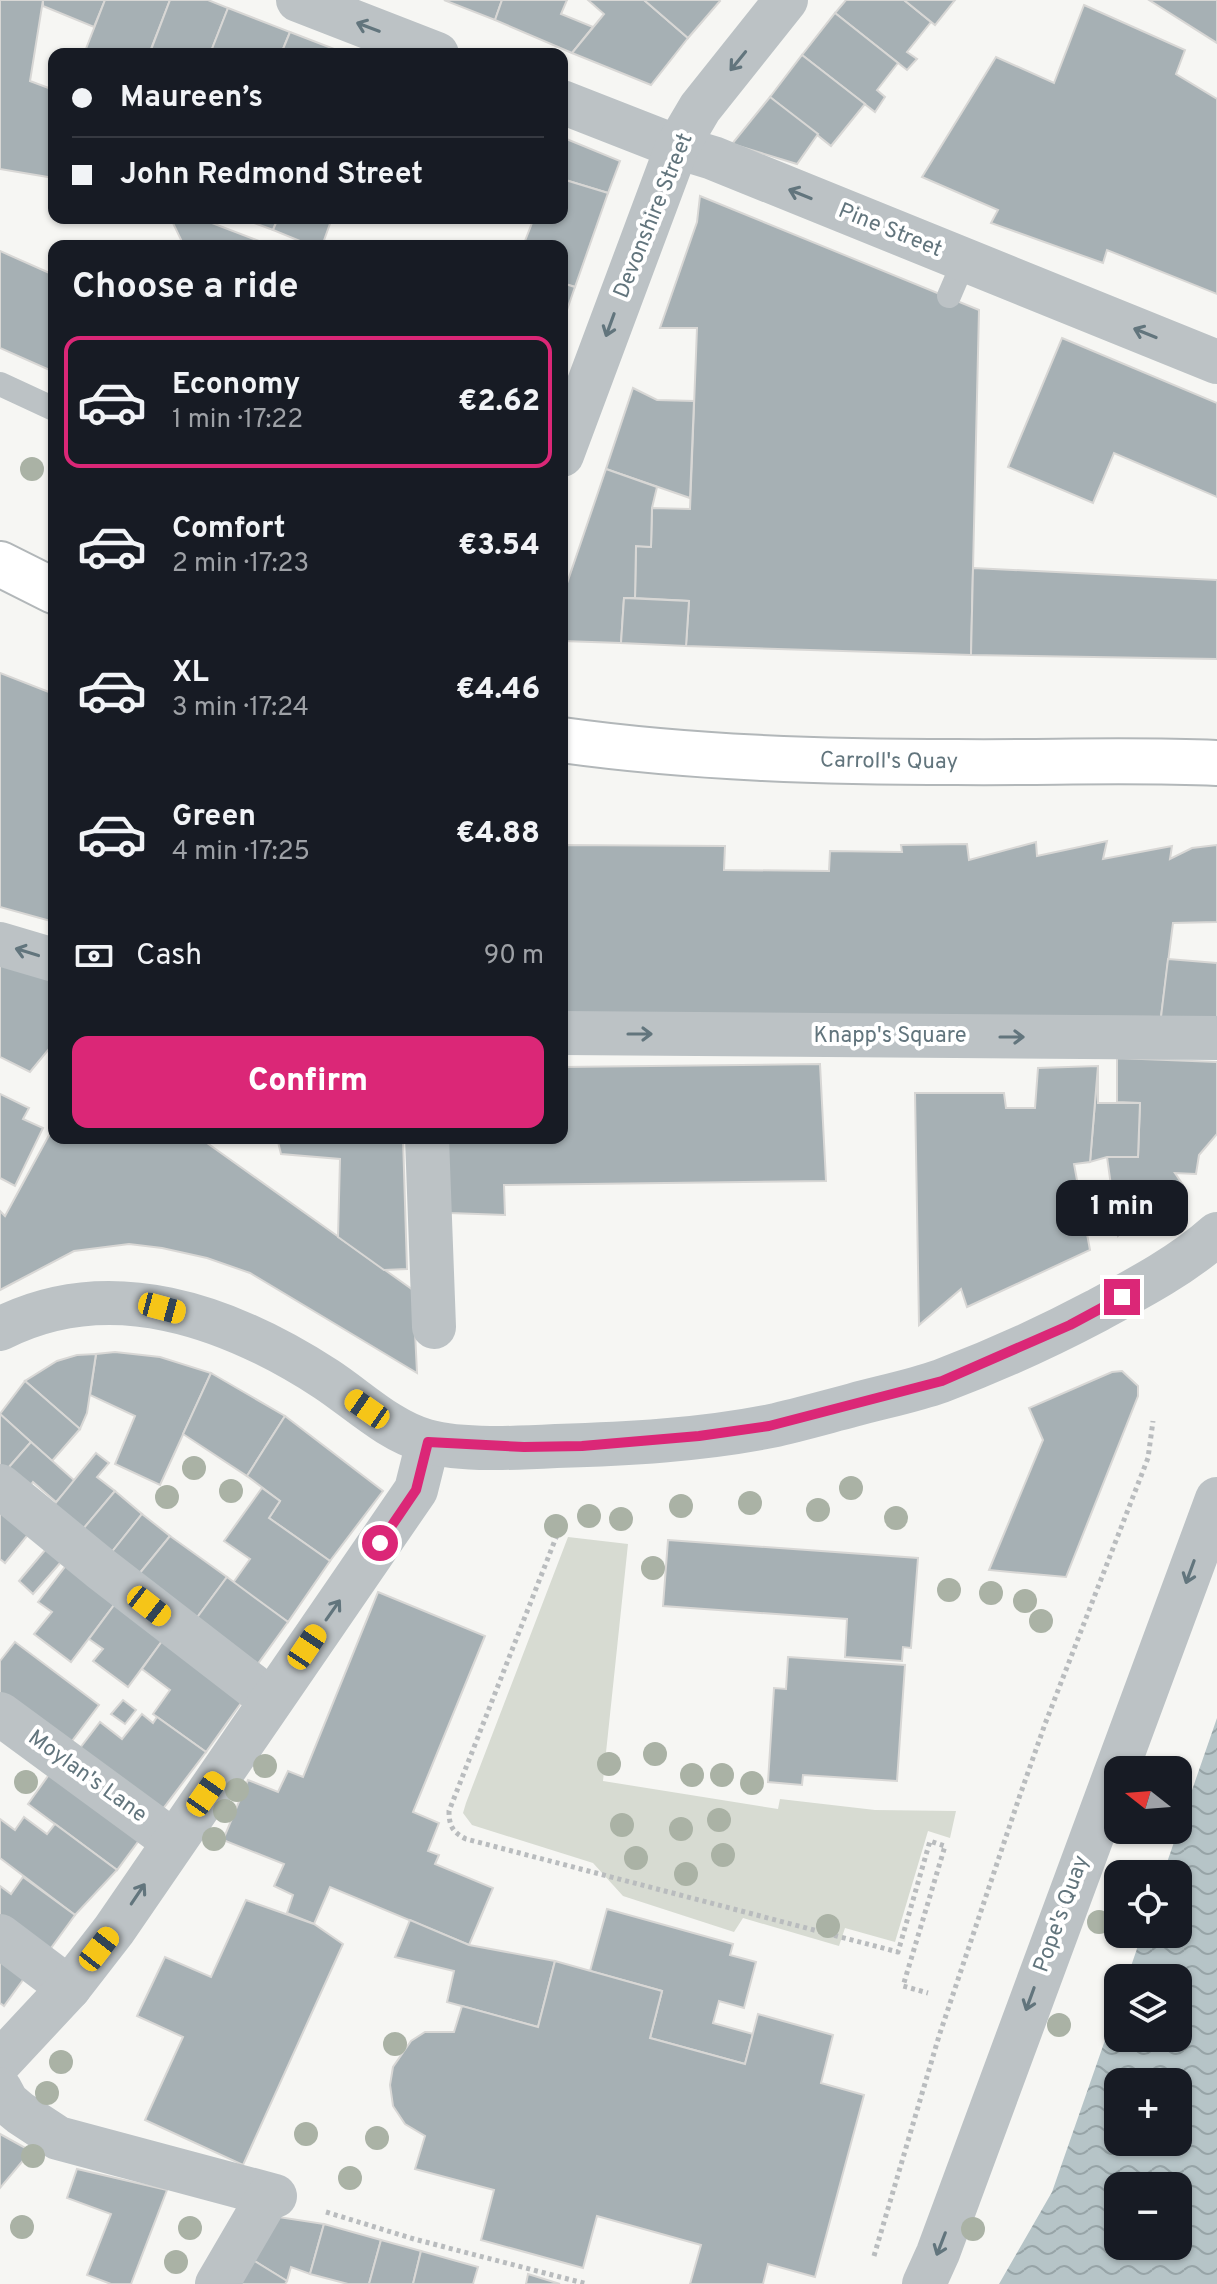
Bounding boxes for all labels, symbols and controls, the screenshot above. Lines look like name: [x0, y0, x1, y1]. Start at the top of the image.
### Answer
one-way arrow: [356, 19, 381, 33]
one-way arrow: [729, 50, 746, 71]
text: Maureen’s: [120, 80, 263, 117]
street label: Devonshire Street: [609, 129, 699, 303]
text: John Redmond Street: [120, 157, 423, 194]
one-way arrow: [788, 186, 812, 200]
street label: Pine Street: [834, 198, 946, 264]
text: Choose a ride: [72, 265, 298, 311]
one-way arrow: [602, 312, 616, 337]
one-way arrow: [1133, 325, 1158, 339]
icon: car: [76, 366, 148, 438]
text: Economy: [172, 367, 300, 404]
text: €2.62: [458, 384, 540, 421]
text: 1 min · 17:22: [172, 404, 303, 437]
icon: car: [76, 510, 148, 582]
text: Comfort: [172, 511, 285, 548]
text: €3.54: [458, 528, 540, 565]
text: 2 min · 17:23: [172, 548, 309, 581]
icon: car: [76, 654, 148, 726]
text: XL: [172, 655, 209, 692]
text: €4.46: [456, 672, 540, 709]
text: 3 min · 17:24: [172, 692, 309, 725]
street label: Carroll's Quay: [820, 747, 958, 776]
icon: car: [76, 798, 148, 870]
text: Green: [172, 799, 256, 836]
text: €4.88: [456, 816, 540, 853]
text: 4 min · 17:25: [172, 836, 310, 869]
icon: cash: [72, 934, 116, 978]
text: Cash: [136, 938, 202, 975]
text: 90 m: [484, 940, 544, 973]
one-way arrow: [15, 944, 40, 958]
street label: Knapp's Square: [813, 1023, 967, 1050]
one-way arrow: [626, 1026, 653, 1042]
one-way arrow: [998, 1029, 1025, 1045]
button: Confirm: [72, 1036, 544, 1128]
callout: 1 min: [1056, 1181, 1188, 1237]
text: 1 min: [1090, 1191, 1154, 1224]
route end: [1104, 1279, 1140, 1315]
car: [136, 1290, 188, 1326]
car: [340, 1385, 394, 1433]
route start: [362, 1525, 398, 1561]
one-way arrow: [1182, 1559, 1196, 1584]
car: [123, 1582, 175, 1630]
one-way arrow: [325, 1600, 341, 1622]
car: [284, 1620, 330, 1674]
street label: Moylan's Lane: [22, 1725, 152, 1829]
north arrow: [1104, 1756, 1192, 1844]
map controls: [1104, 1756, 1192, 2260]
car: [182, 1767, 230, 1821]
street label: Pope's Quay: [1028, 1852, 1096, 1976]
button: locate: [1104, 1860, 1192, 1948]
one-way arrow: [130, 1883, 146, 1905]
car: [75, 1923, 123, 1975]
button: layers: [1104, 1964, 1192, 2052]
one-way arrow: [1022, 1987, 1037, 2012]
button: +: [1104, 2068, 1192, 2156]
button: −: [1104, 2172, 1192, 2260]
one-way arrow: [933, 2231, 947, 2256]

